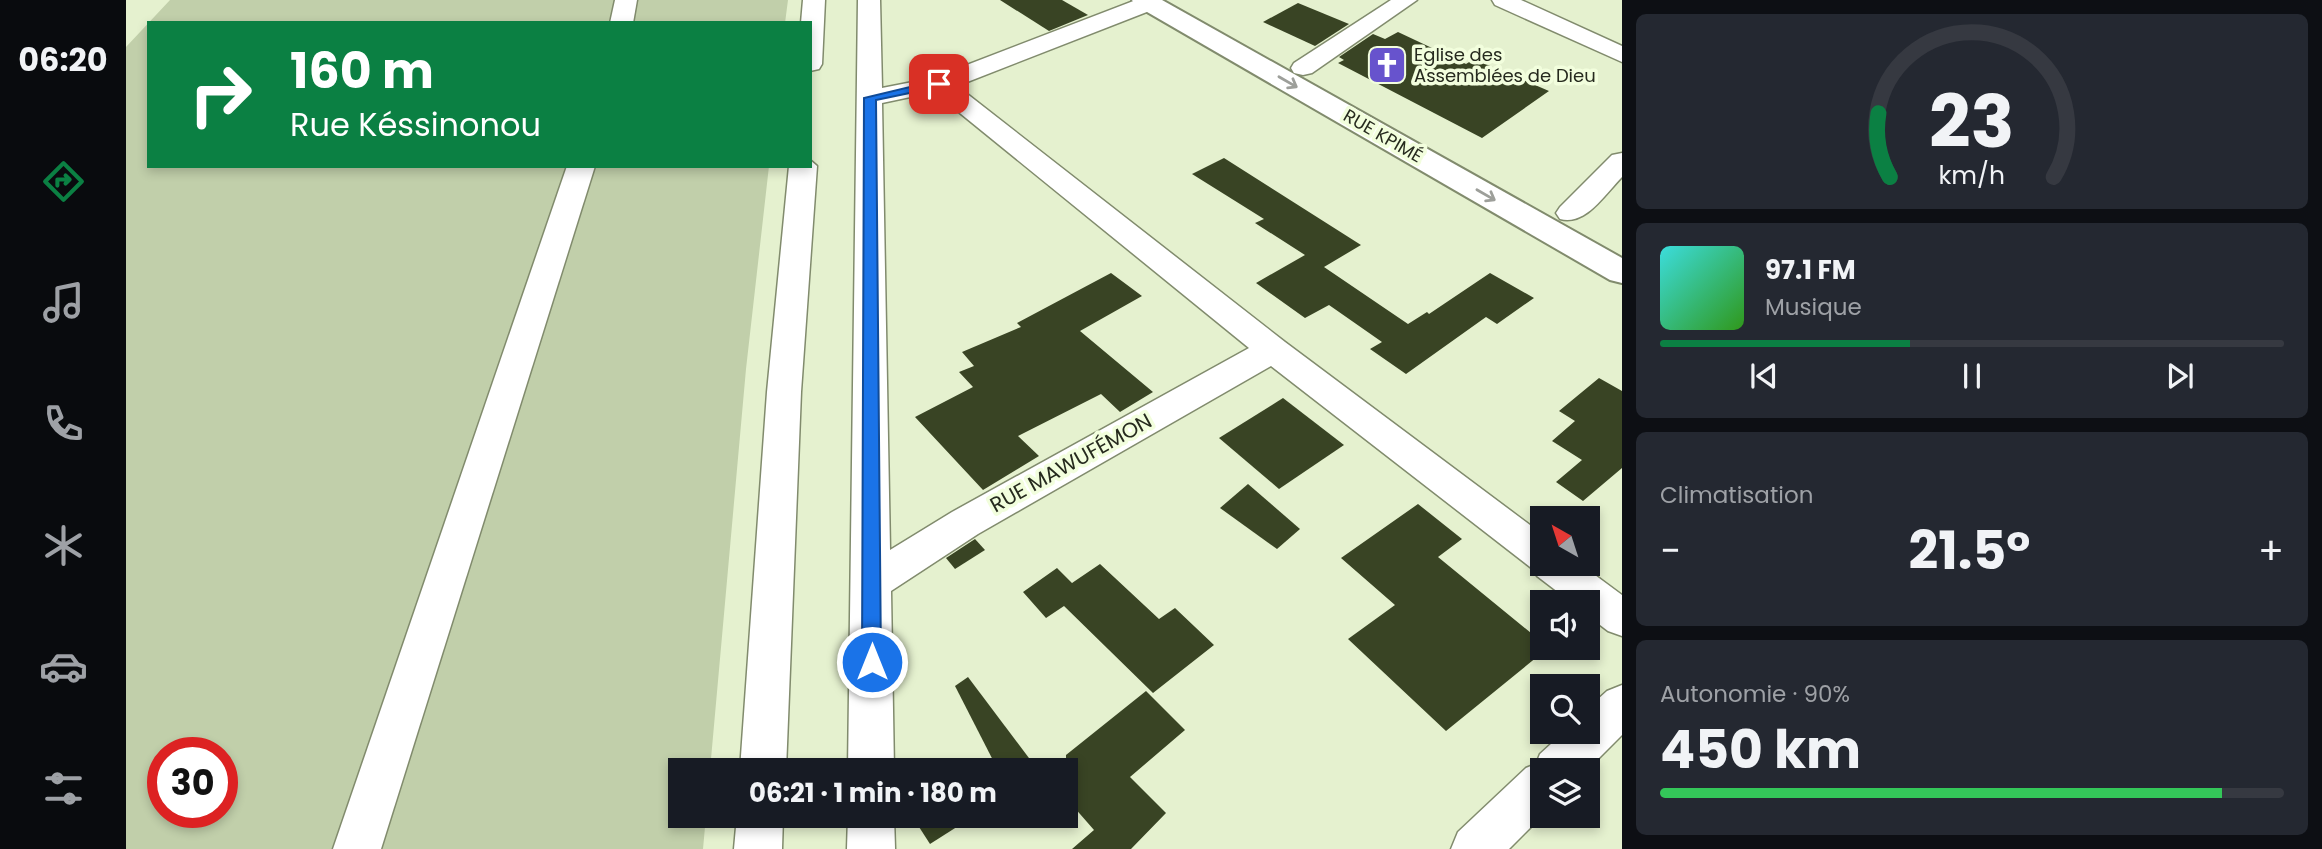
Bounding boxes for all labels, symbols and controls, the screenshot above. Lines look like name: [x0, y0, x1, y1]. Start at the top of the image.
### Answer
text: 06:20: [18, 37, 108, 82]
text: 160 m: [290, 37, 434, 105]
place label: Eglise des Assemblées de Dieu: [1414, 42, 1596, 88]
church icon: Eglise des Assemblées de Dieu: [1366, 44, 1408, 86]
icon: right: [175, 49, 266, 140]
pin: [909, 54, 969, 114]
icon: arrive: [920, 65, 958, 103]
text: 23: [1929, 72, 2015, 173]
one-way arrow: [1278, 75, 1298, 89]
text: Rue Késsinonou: [290, 102, 541, 147]
street label: RUE KPIMÉ: [1339, 103, 1427, 168]
icon: directions: [39, 157, 88, 206]
text: km/h: [1939, 158, 2005, 193]
one-way arrow: [1476, 188, 1496, 202]
text: 97.1 FM: [1765, 252, 1856, 288]
icon: music: [39, 278, 88, 327]
text: Musique: [1765, 291, 1862, 323]
icon: previous: [1745, 357, 1783, 395]
icon: pause: [1953, 357, 1991, 395]
icon: next: [2161, 357, 2199, 395]
icon: phone: [39, 399, 88, 448]
street label: RUE MAWUFÉMON: [985, 406, 1157, 519]
text: Climatisation: [1660, 479, 1813, 511]
north arrow: [1530, 506, 1600, 576]
map controls: [1530, 506, 1600, 828]
text: 21.5°: [1909, 514, 2030, 587]
icon: climate: [39, 521, 88, 570]
text: −: [1660, 524, 1681, 577]
text: +: [2258, 524, 2284, 577]
button: sound: [1530, 590, 1600, 660]
position arrow: [835, 625, 909, 699]
icon: car: [39, 642, 88, 691]
button: search: [1530, 674, 1600, 744]
text: Autonomie · 90%: [1660, 678, 1850, 710]
text: 450 km: [1660, 713, 1861, 786]
speed limit sign: 30: [147, 737, 238, 828]
button: layers: [1530, 758, 1600, 828]
icon: filters: [39, 764, 88, 813]
text: 06:21 · 1 min · 180 m: [749, 775, 997, 811]

